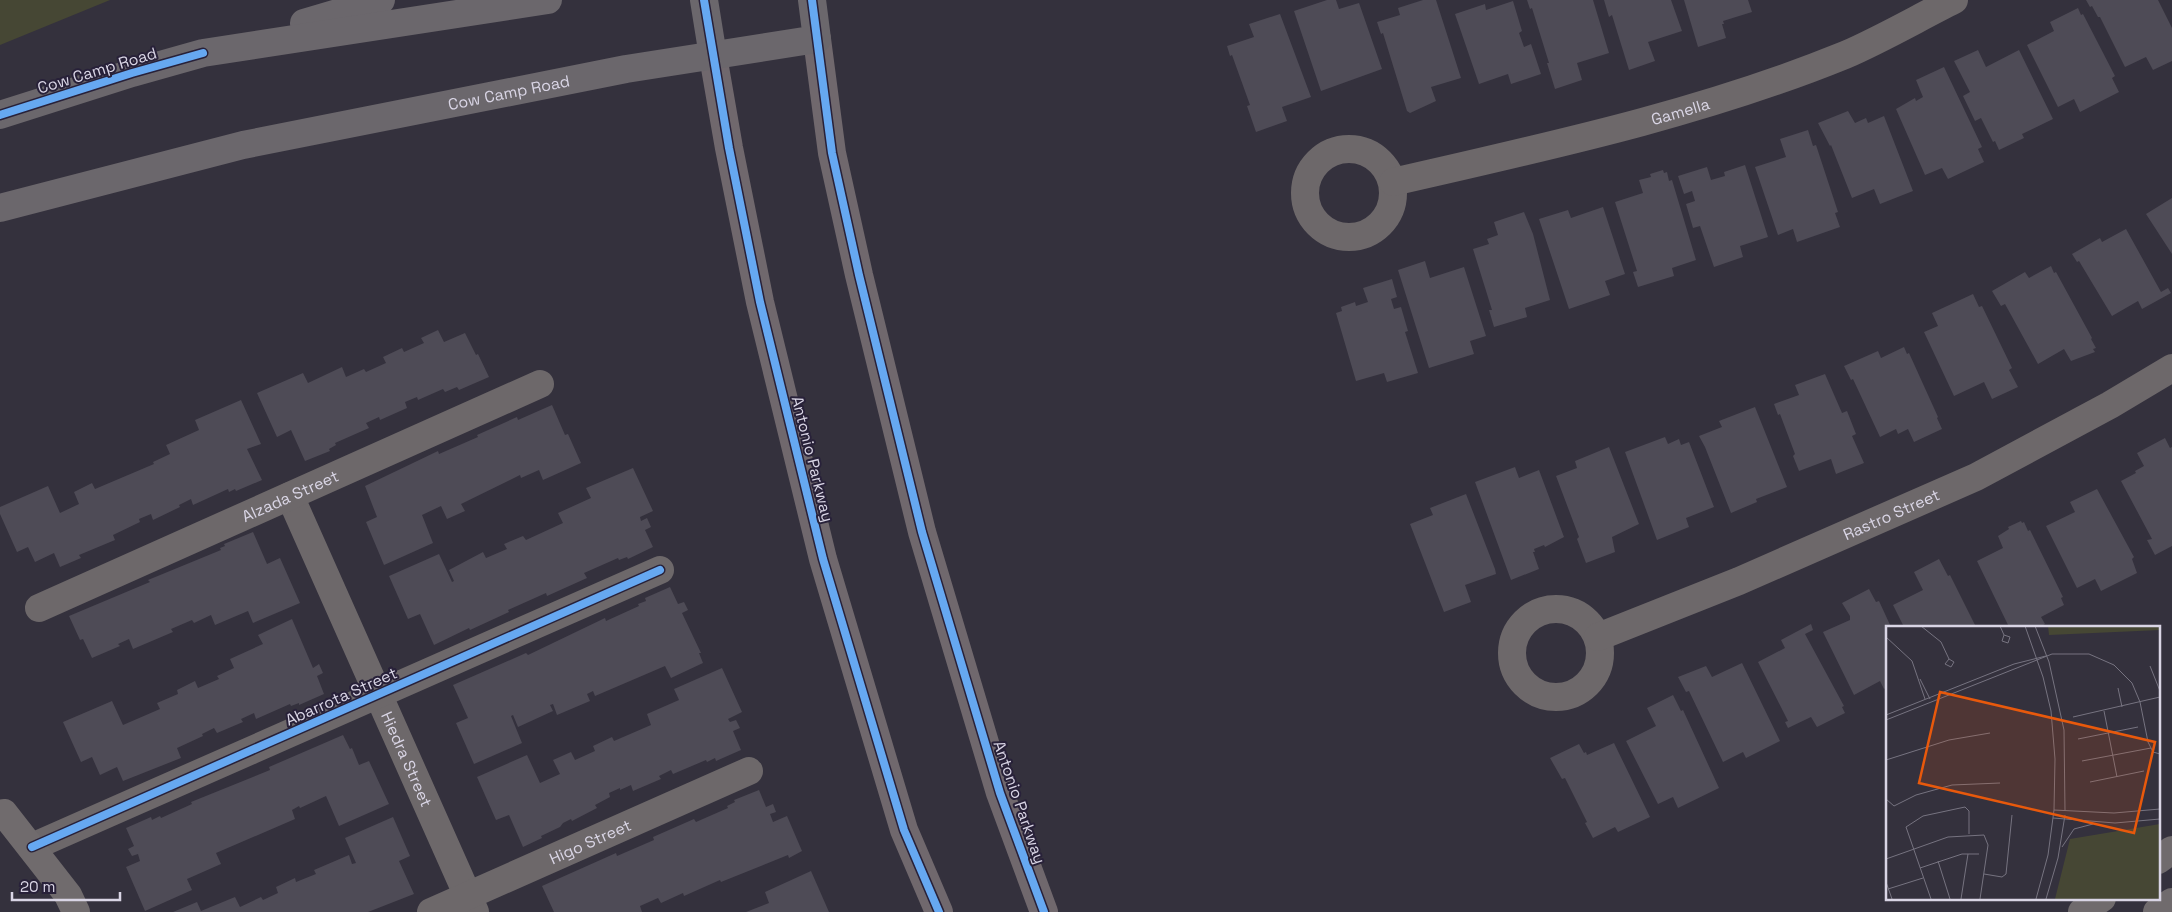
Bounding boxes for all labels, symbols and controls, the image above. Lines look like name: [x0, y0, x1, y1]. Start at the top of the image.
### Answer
street label: Cow Camp Road: [35, 42, 159, 99]
street label: Cow Camp Road: [446, 70, 572, 115]
street label: Gamella: [1649, 93, 1712, 130]
street label: Antonio Parkway: [787, 394, 838, 524]
street label: Alzada Street: [239, 465, 342, 527]
street label: Rastro Street: [1840, 484, 1943, 545]
inset map: [1886, 626, 2160, 900]
street label: Abarrota Street: [282, 662, 401, 731]
street label: Hiedra Street: [376, 708, 437, 810]
street label: Antonio Parkway: [989, 738, 1050, 867]
street label: Higo Street: [546, 815, 635, 869]
scale bar: [12, 870, 120, 902]
text: 20 m: [20, 877, 55, 896]

